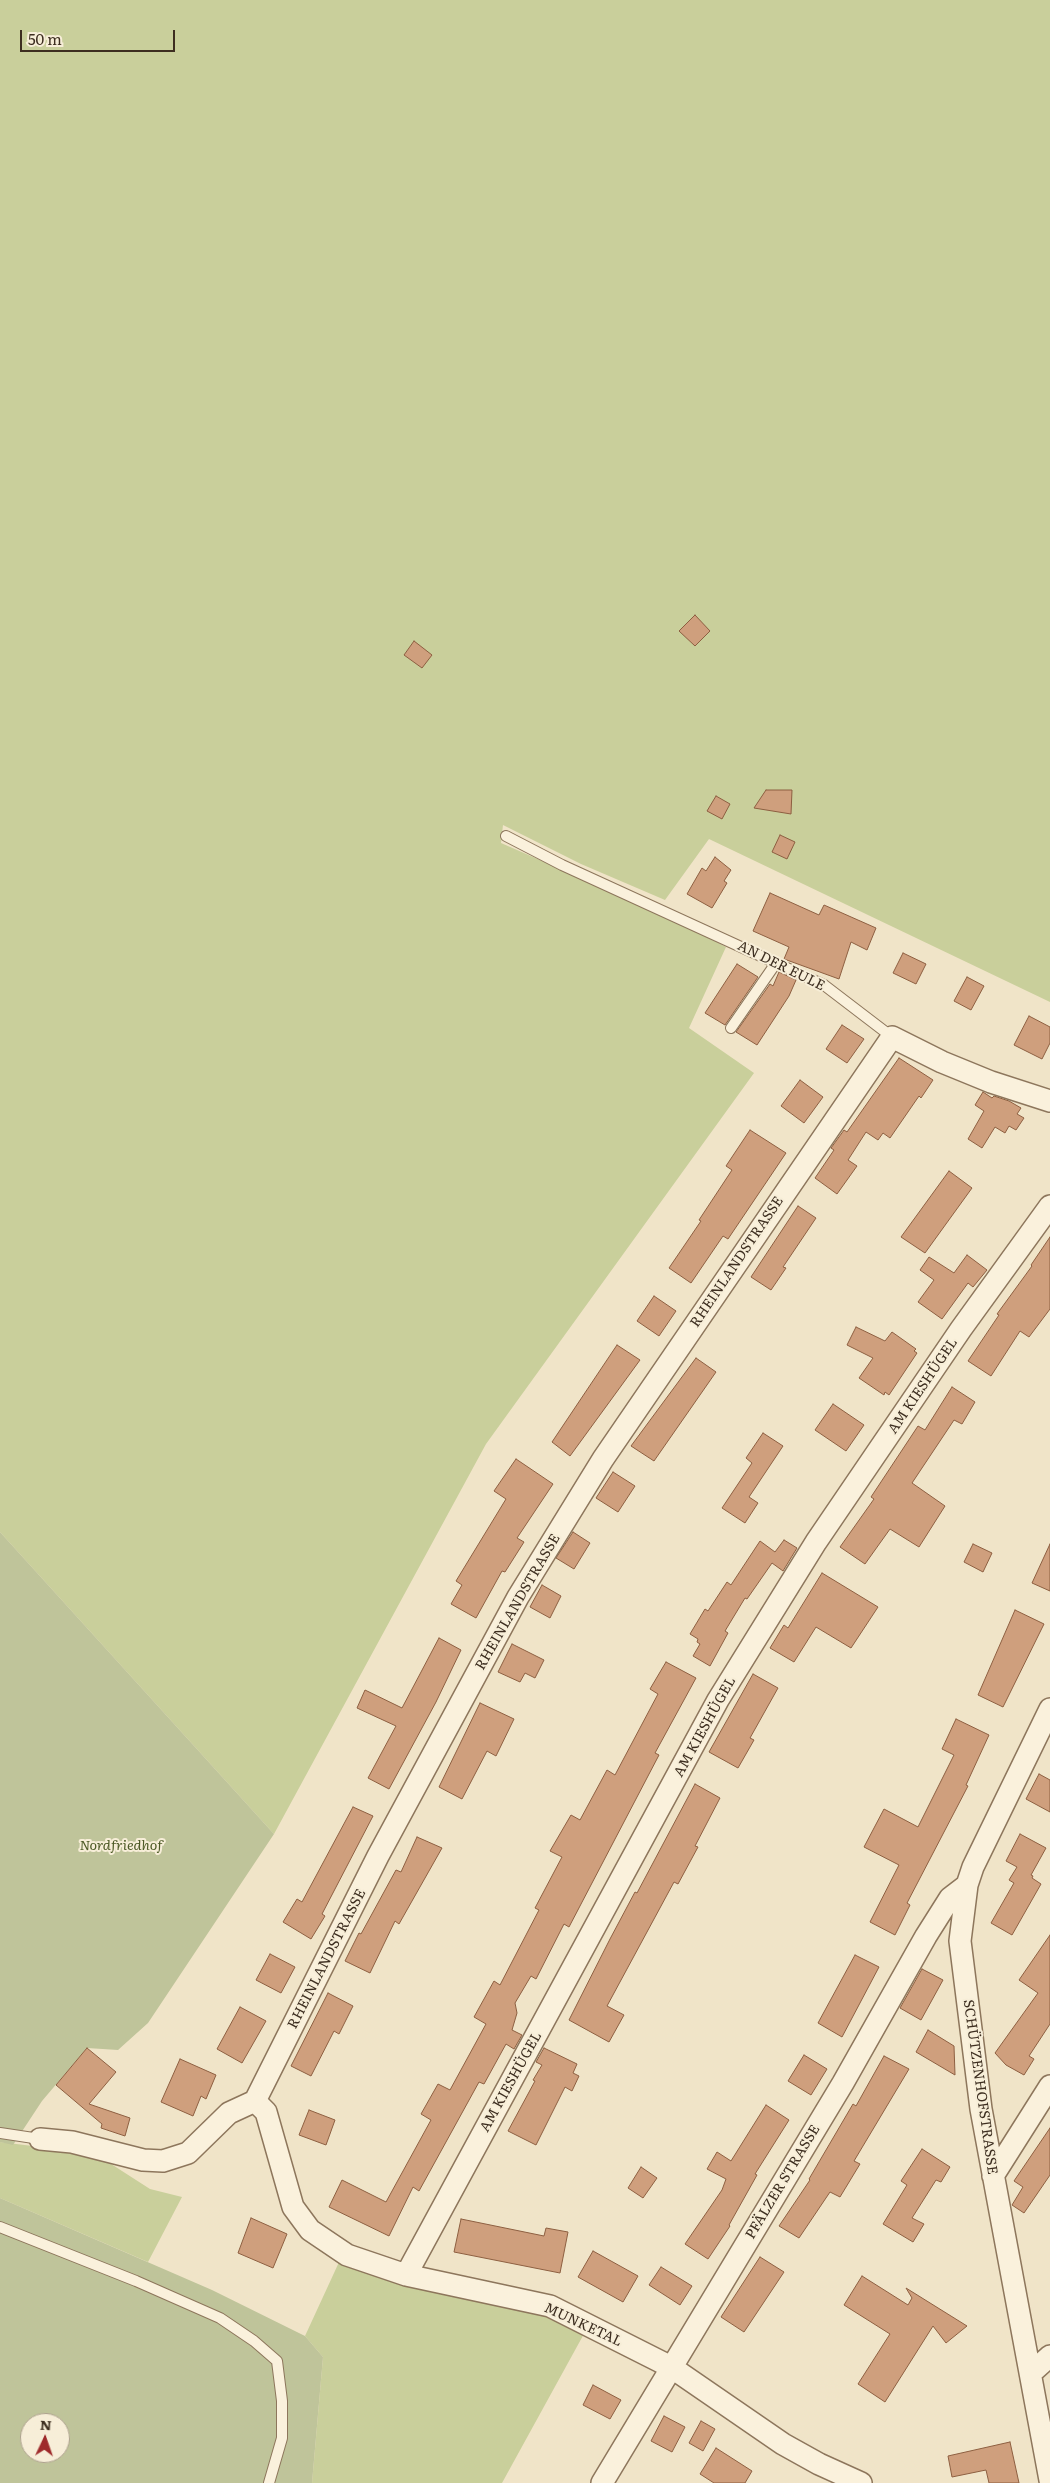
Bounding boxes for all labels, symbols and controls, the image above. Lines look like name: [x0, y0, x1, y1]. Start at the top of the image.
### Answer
scale bar: [22, 20, 178, 52]
text: 50 m: [28, 27, 62, 50]
street label: AN DER EULE: [735, 938, 827, 994]
street label: RHEINLANDSTRASSE: [687, 1193, 787, 1331]
street label: AM KIESHÜGEL: [885, 1335, 961, 1437]
street label: RHEINLANDSTRASSE: [472, 1531, 564, 1673]
street label: AM KIESHÜGEL: [670, 1674, 740, 1780]
park label: Nordfriedhof: [79, 1838, 163, 1854]
street label: RHEINLANDSTRASSE: [284, 1886, 370, 2032]
street label: SCHÜTZENHOFSTRASSE: [959, 1998, 1001, 2176]
street label: AM KIESHÜGEL: [476, 2029, 546, 2135]
street label: PFÄLZER STRASSE: [742, 2122, 824, 2242]
street label: MUNKETAL: [541, 2300, 625, 2350]
north arrow: [20, 2413, 70, 2463]
text: N: [39, 2414, 52, 2434]

